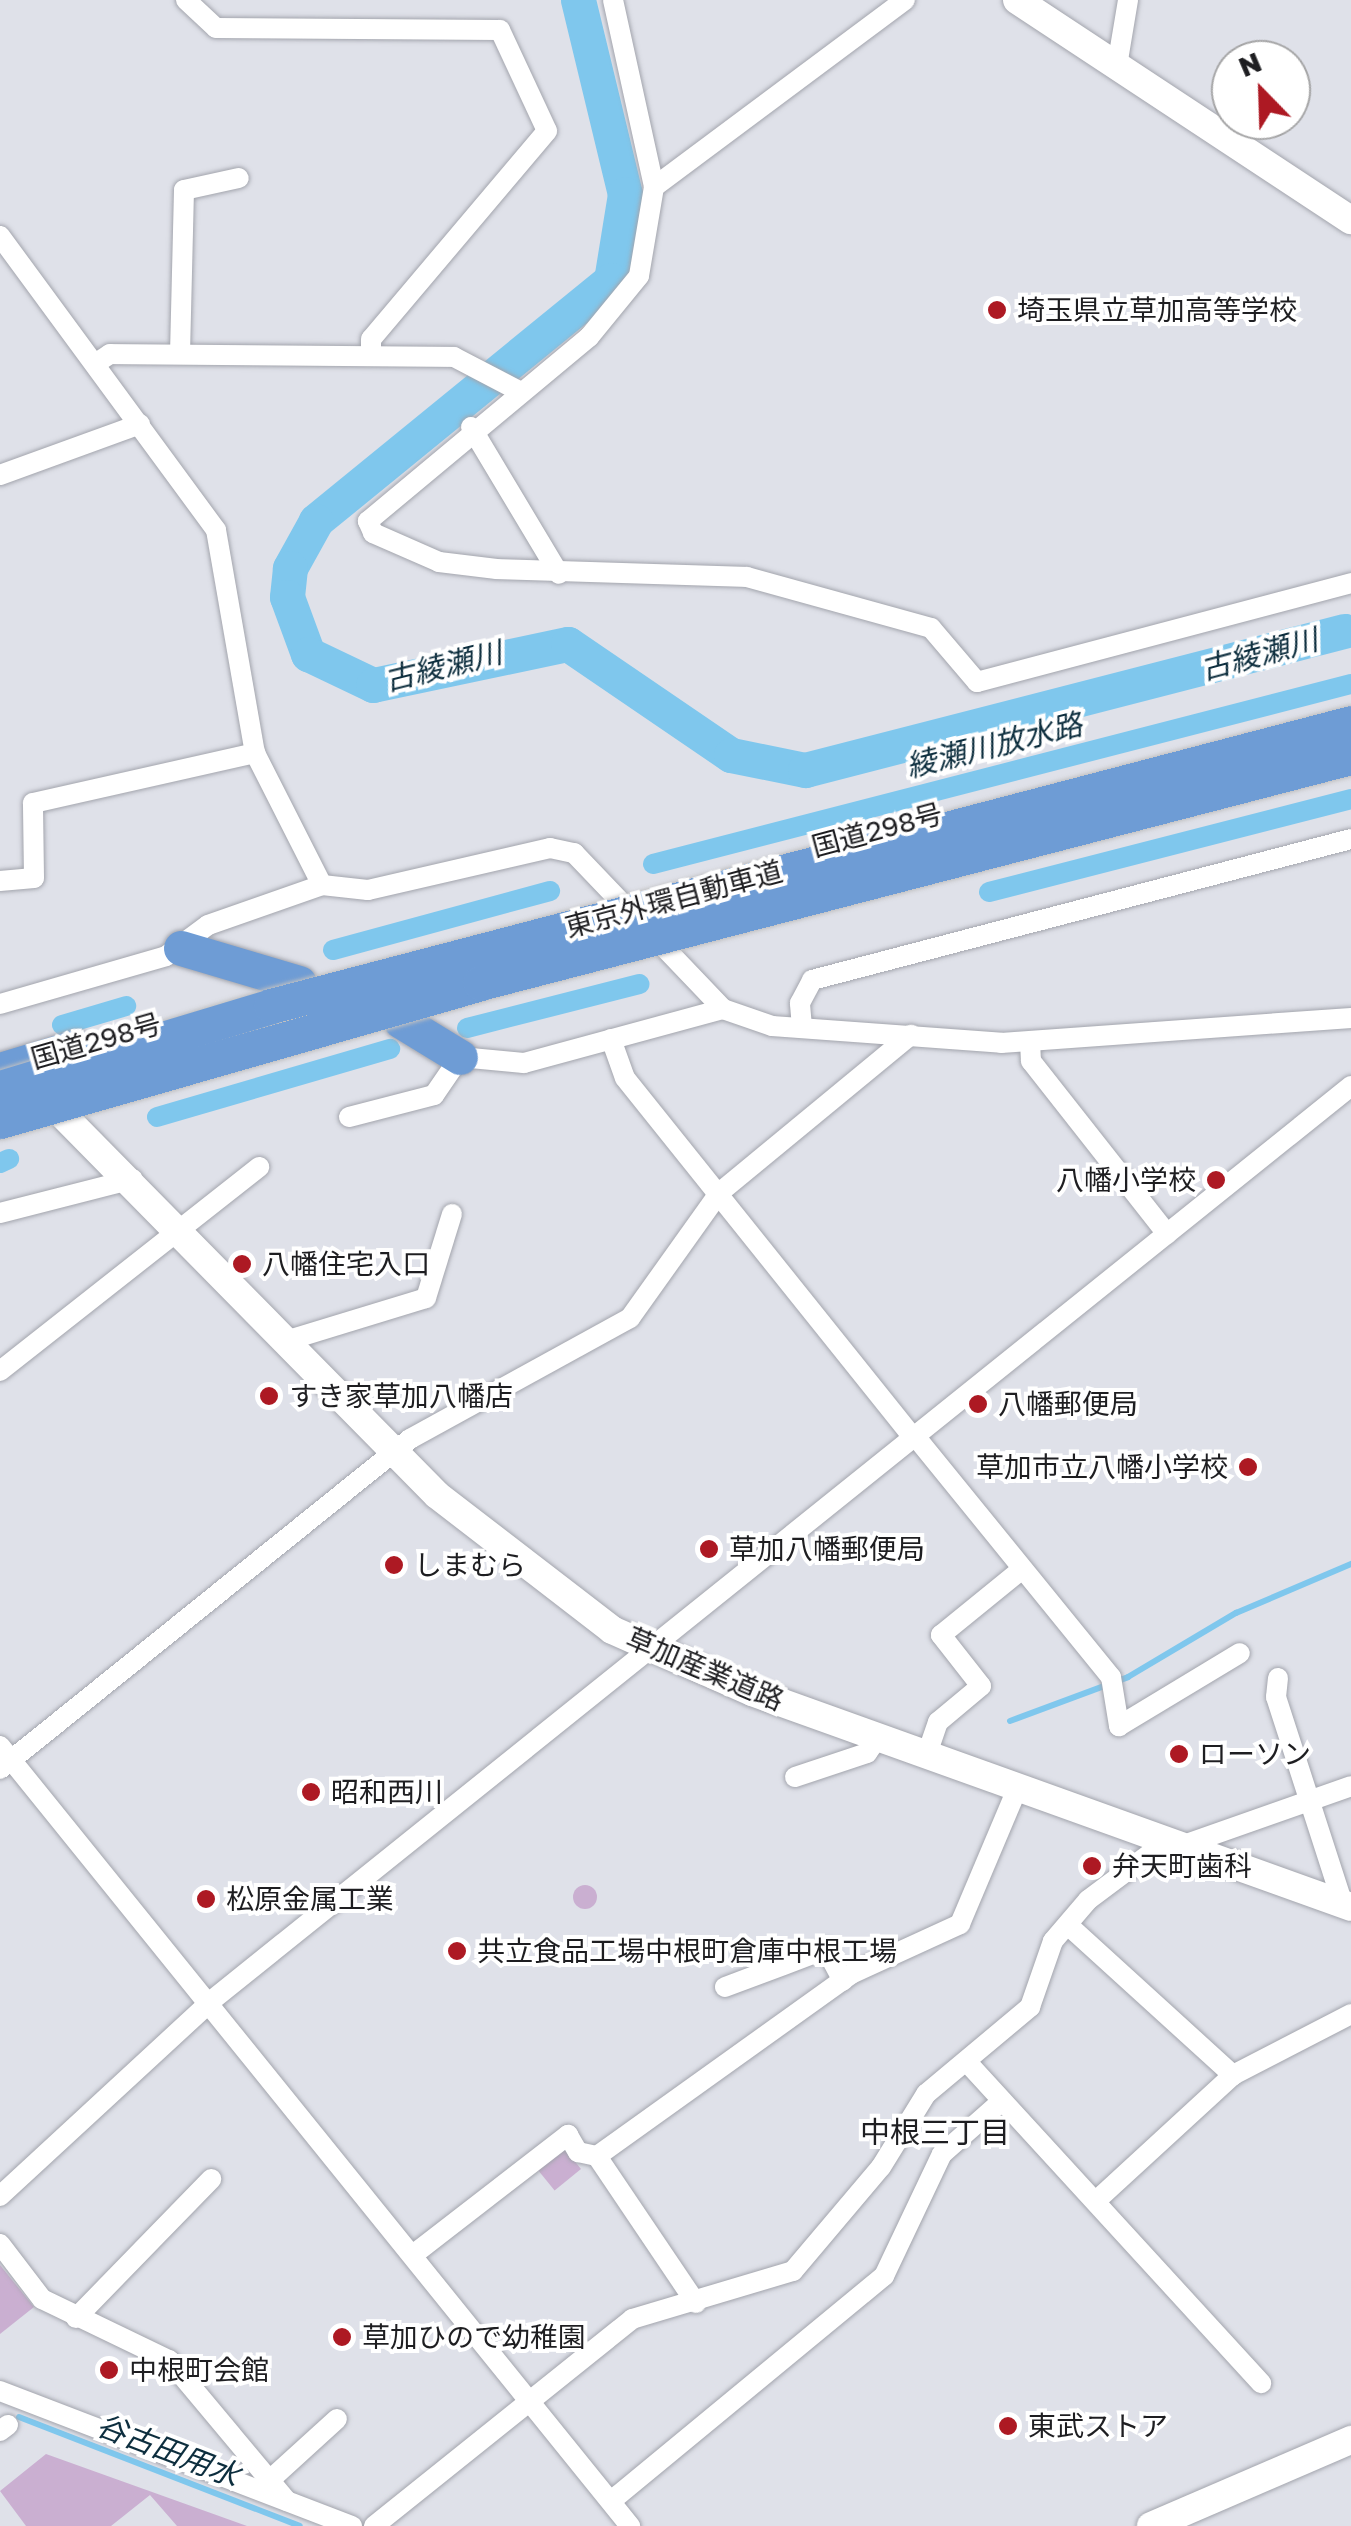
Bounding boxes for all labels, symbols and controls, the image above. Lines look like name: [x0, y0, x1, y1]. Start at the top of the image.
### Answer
north arrow: [1211, 40, 1311, 140]
text: N: [1234, 44, 1266, 83]
place label: 埼玉県立草加高等学校: [1017, 293, 1297, 327]
marker: 埼玉県立草加高等学校: [986, 299, 1008, 321]
water label: 古綾瀬川: [1196, 621, 1322, 687]
water label: 古綾瀬川: [380, 634, 506, 698]
water label: 綾瀬川放水路: [902, 706, 1086, 784]
street label: 国道298号: [808, 796, 946, 864]
street label: 東京外環自動車道: [561, 854, 787, 944]
street label: 国道298号: [27, 1006, 165, 1076]
place label: 八幡小学校: [1056, 1163, 1196, 1197]
marker: 八幡小学校: [1205, 1169, 1227, 1191]
place label: 八幡住宅入口: [262, 1247, 430, 1281]
marker: 八幡住宅入口: [231, 1253, 253, 1275]
place label: すき家草加八幡店: [289, 1379, 513, 1413]
marker: すき家草加八幡店: [258, 1385, 280, 1407]
place label: 八幡郵便局: [998, 1387, 1138, 1421]
marker: 八幡郵便局: [967, 1393, 989, 1415]
place label: 草加市立八幡小学校: [976, 1450, 1228, 1484]
marker: 草加市立八幡小学校: [1237, 1456, 1259, 1478]
place label: 草加八幡郵便局: [729, 1532, 925, 1566]
marker: 草加八幡郵便局: [698, 1538, 720, 1560]
place label: しまむら: [414, 1548, 526, 1582]
marker: しまむら: [383, 1554, 405, 1576]
street label: 草加産業道路: [621, 1621, 789, 1717]
place label: ローソン: [1199, 1737, 1311, 1771]
marker: ローソン: [1168, 1743, 1190, 1765]
place label: 昭和西川: [331, 1775, 443, 1809]
marker: 昭和西川: [300, 1781, 322, 1803]
place label: 弁天町歯科: [1112, 1849, 1252, 1883]
marker: 弁天町歯科: [1081, 1855, 1103, 1877]
place label: 松原金属工業: [226, 1882, 394, 1916]
marker: 松原金属工業: [195, 1888, 217, 1910]
place label: 共立食品工場中根町倉庫中根工場: [477, 1934, 897, 1968]
marker: 共立食品工場中根町倉庫中根工場: [446, 1940, 468, 1962]
district label: 中根三丁目: [860, 2114, 1010, 2150]
place label: 草加ひので幼稚園: [362, 2320, 586, 2354]
marker: 草加ひので幼稚園: [331, 2326, 353, 2348]
place label: 中根町会館: [129, 2353, 269, 2387]
marker: 中根町会館: [98, 2359, 120, 2381]
water label: 谷古田用水: [92, 2406, 244, 2494]
place label: 東武ストア: [1028, 2409, 1168, 2443]
marker: 東武ストア: [997, 2415, 1019, 2437]

